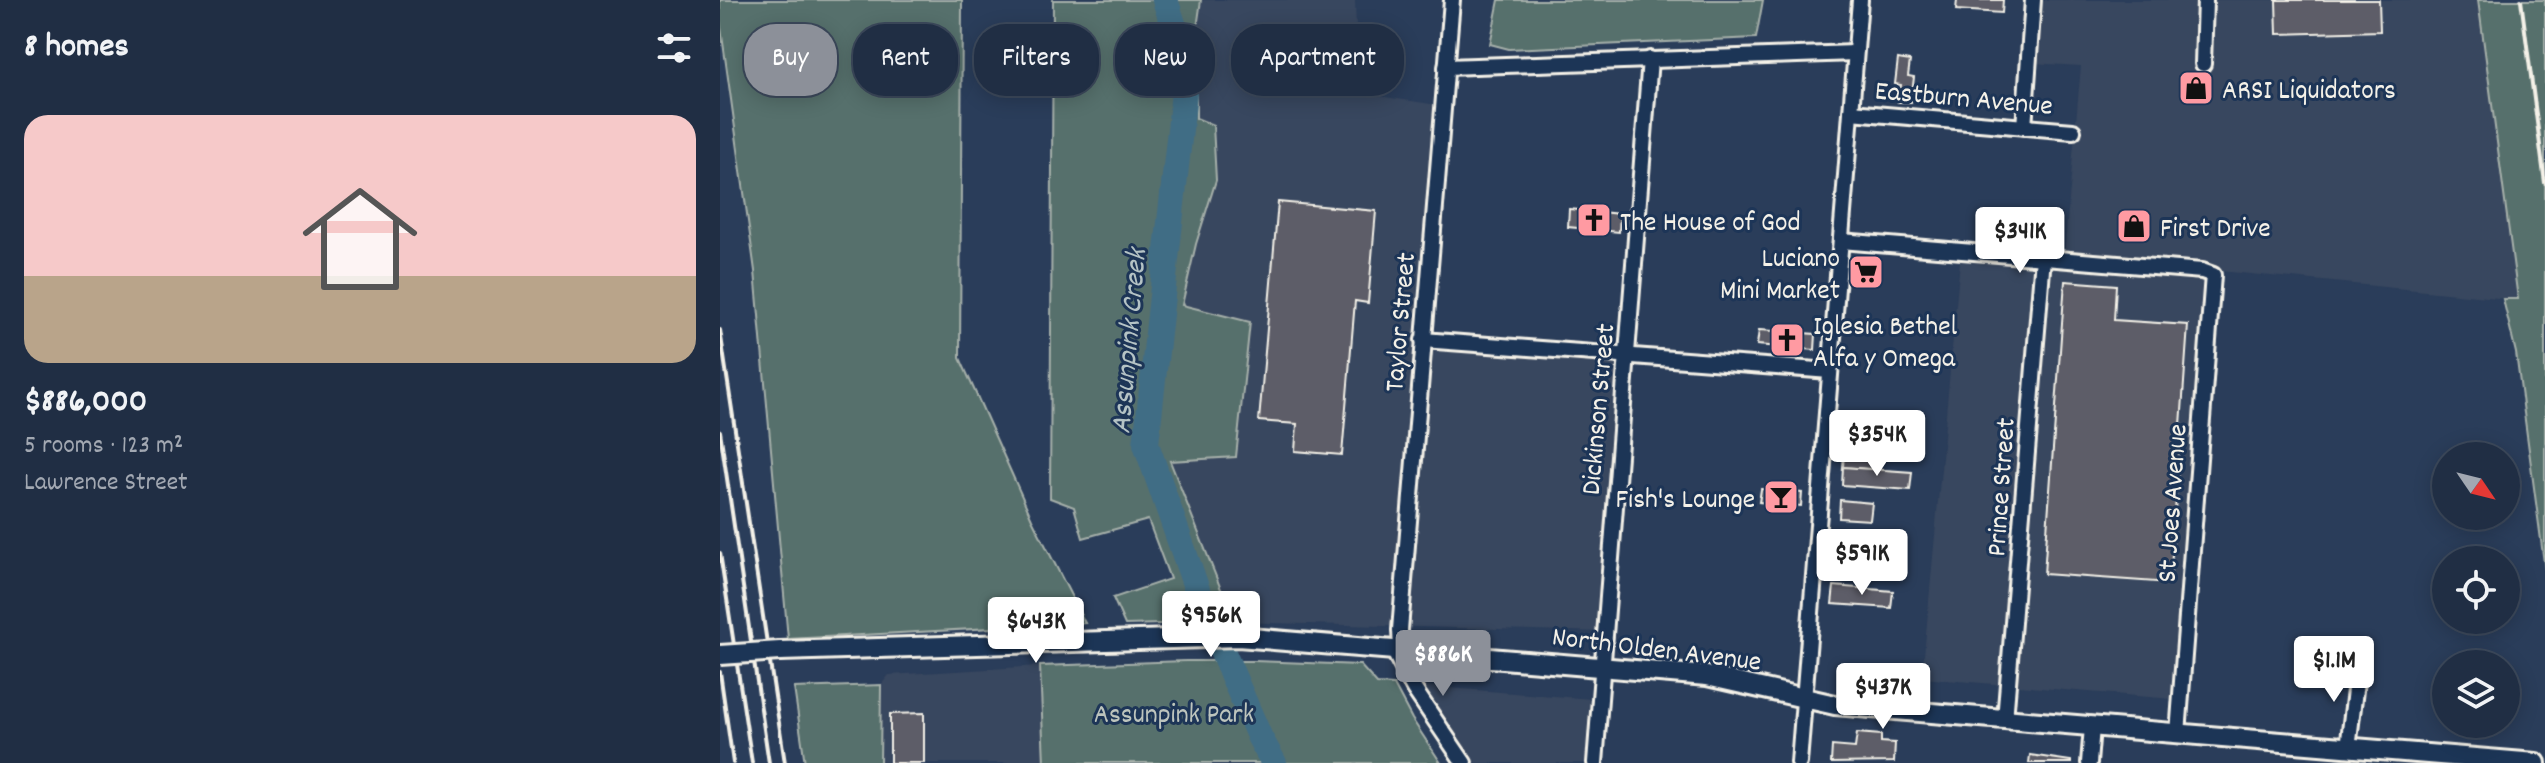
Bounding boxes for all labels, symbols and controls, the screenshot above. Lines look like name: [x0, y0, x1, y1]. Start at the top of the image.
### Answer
text: 8 homes: [24, 24, 129, 73]
chip: Buy: [744, 24, 837, 96]
chip: Rent: [853, 24, 958, 96]
chip: Filters: [974, 24, 1099, 96]
chip: New: [1115, 24, 1215, 96]
chip: Apartment: [1231, 24, 1404, 96]
icon: filters: [652, 26, 696, 70]
shop icon: ARSI Liquidators: [2177, 69, 2215, 107]
street label: Eastburn Avenue: [1873, 73, 2054, 129]
place label: ARSI Liquidators: [2222, 73, 2396, 113]
icon: home: [288, 167, 432, 311]
church icon: The House of God: [1575, 201, 1613, 239]
place label: The House of God: [1620, 205, 1801, 245]
pin: $341K: [1964, 207, 2076, 275]
shop icon: First Drive: [2115, 207, 2153, 245]
place label: First Drive: [2160, 211, 2271, 251]
text: $341K: [1993, 214, 2047, 251]
place label: Luciano Mini Market: [1720, 241, 1840, 313]
water label: Assunpink Creek: [1102, 244, 1161, 436]
street label: Taylor Street: [1377, 251, 1429, 394]
supermarket icon: Luciano Mini Market: [1847, 253, 1885, 291]
place label: Iglesia Bethel Alfa y Omega: [1813, 309, 1957, 381]
church icon: Iglesia Bethel Alfa y Omega: [1768, 321, 1806, 359]
street label: Dickinson Street: [1574, 322, 1628, 497]
text: $886,000: [24, 379, 147, 428]
pin: $354K: [1821, 410, 1933, 478]
text: $354K: [1847, 417, 1907, 454]
street label: Prince Street: [1979, 417, 2029, 558]
street label: St Joes Avenue: [2149, 423, 2200, 584]
text: 5 rooms · 123 m²: [24, 428, 183, 465]
north arrow: [2432, 442, 2520, 530]
map controls: [2432, 442, 2520, 738]
text: Lawrence Street: [24, 465, 188, 502]
bar icon: Fish's Lounge: [1762, 478, 1800, 516]
place label: Fish's Lounge: [1616, 482, 1755, 522]
pin: $591K: [1806, 529, 1918, 597]
text: $591K: [1835, 536, 1889, 573]
button: locate: [2432, 546, 2520, 634]
pin: $956K: [1155, 591, 1267, 659]
pin: $643K: [980, 597, 1092, 665]
text: $956K: [1180, 598, 1242, 635]
text: $643K: [1006, 604, 1066, 641]
street label: North Olden Avenue: [1550, 619, 1763, 685]
pin: $886K: [1387, 630, 1499, 698]
pin: $1.1M: [2278, 636, 2390, 704]
text: $886K: [1414, 637, 1472, 674]
text: $1.1M: [2312, 643, 2356, 680]
button: layers: [2432, 650, 2520, 738]
pin: $437K: [1827, 663, 1939, 731]
text: $437K: [1854, 670, 1912, 707]
park label: Assunpink Park: [1094, 697, 1254, 737]

